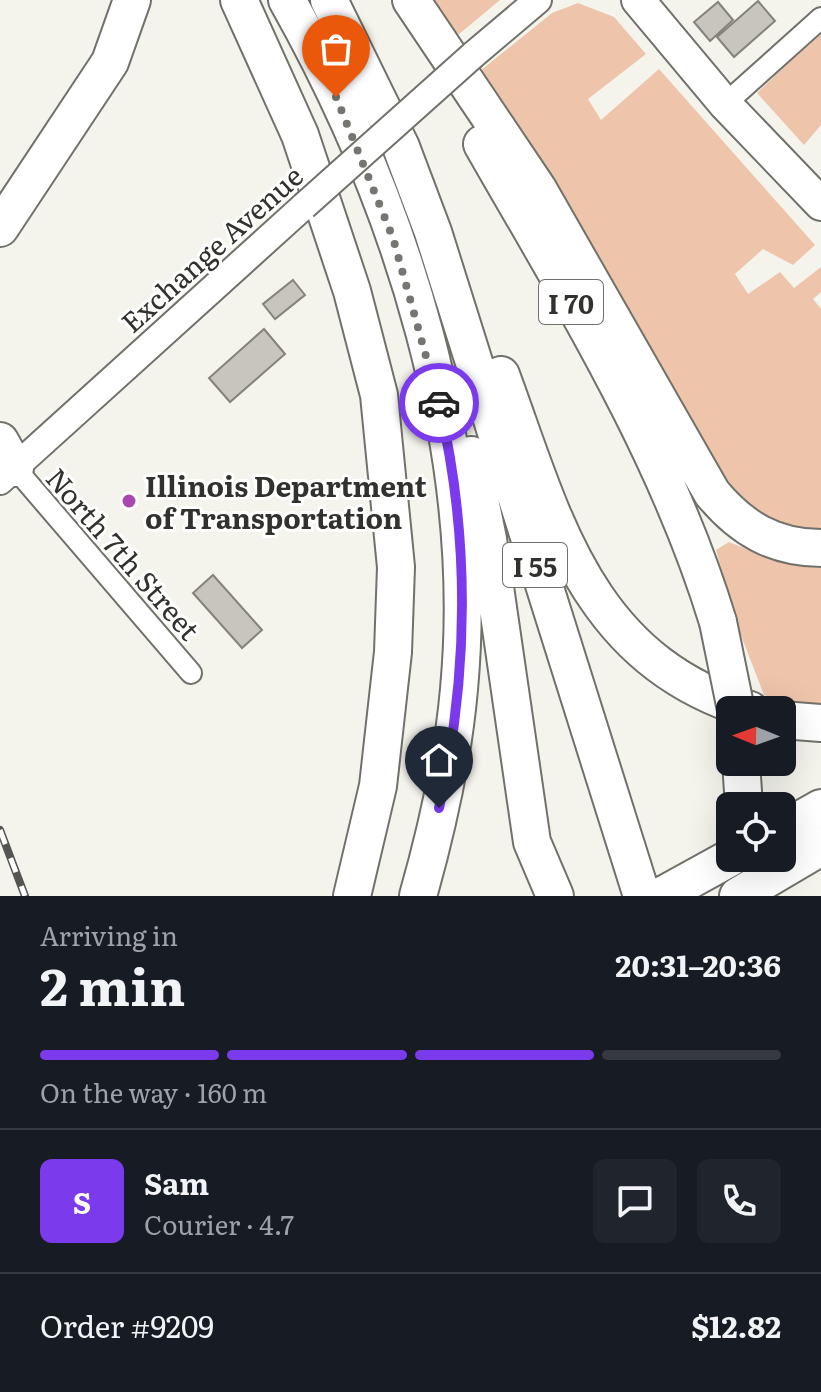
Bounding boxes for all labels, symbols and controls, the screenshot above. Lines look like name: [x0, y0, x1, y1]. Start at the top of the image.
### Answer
pin: [302, 15, 370, 97]
icon: bag: [314, 27, 358, 71]
street label: Exchange Avenue: [111, 155, 311, 341]
road number: I 70: [539, 280, 603, 324]
courier: [399, 363, 479, 443]
icon: car: [417, 381, 461, 425]
street label: North 7th Street: [37, 458, 211, 649]
place label: Illinois Department of Transportation: [145, 464, 427, 538]
marker: Illinois Department of Transportation: [120, 492, 138, 510]
road number: I 55: [503, 543, 567, 587]
north arrow: [716, 696, 796, 776]
map controls: [716, 696, 796, 872]
pin: [405, 726, 473, 808]
icon: home: [417, 738, 461, 782]
button: locate: [716, 792, 796, 872]
text: Arriving in: [40, 915, 178, 954]
text: 20:31–20:36: [615, 942, 781, 986]
text: 2 min: [40, 945, 185, 1022]
text: On the way · 160 m: [40, 1072, 267, 1111]
button: chat: [593, 1159, 677, 1243]
button: phone: [697, 1159, 781, 1243]
text: Sam: [144, 1160, 209, 1204]
text: S: [73, 1179, 91, 1223]
text: Courier · 4.7: [144, 1204, 294, 1243]
text: Order #9209: [40, 1303, 214, 1347]
text: $12.82: [691, 1303, 781, 1347]

